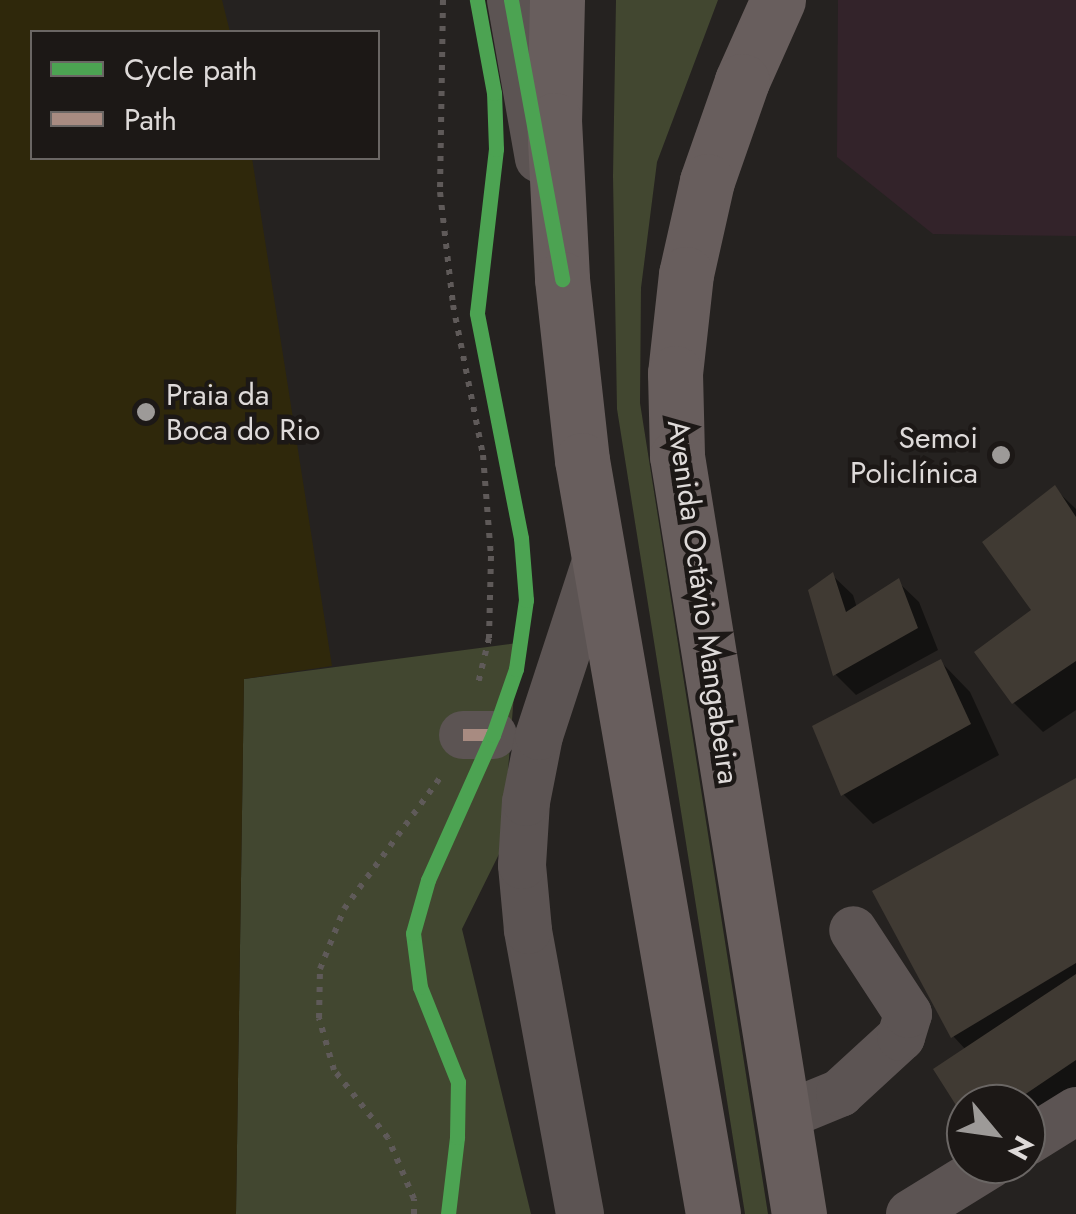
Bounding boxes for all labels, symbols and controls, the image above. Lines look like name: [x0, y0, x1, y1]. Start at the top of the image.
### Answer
legend: [30, 30, 380, 160]
text: Cycle path: [124, 48, 257, 91]
text: Path: [124, 98, 177, 141]
place label: Praia da Boca do Rio: [166, 377, 320, 448]
marker: Praia da Boca do Rio: [135, 401, 157, 423]
street label: Avenida Octávio Mangabeira: [660, 417, 746, 787]
place label: Semoi Policlínica: [850, 420, 978, 490]
marker: Semoi Policlínica: [988, 442, 1014, 468]
north arrow: [946, 1084, 1046, 1184]
text: N: [998, 1128, 1044, 1167]

